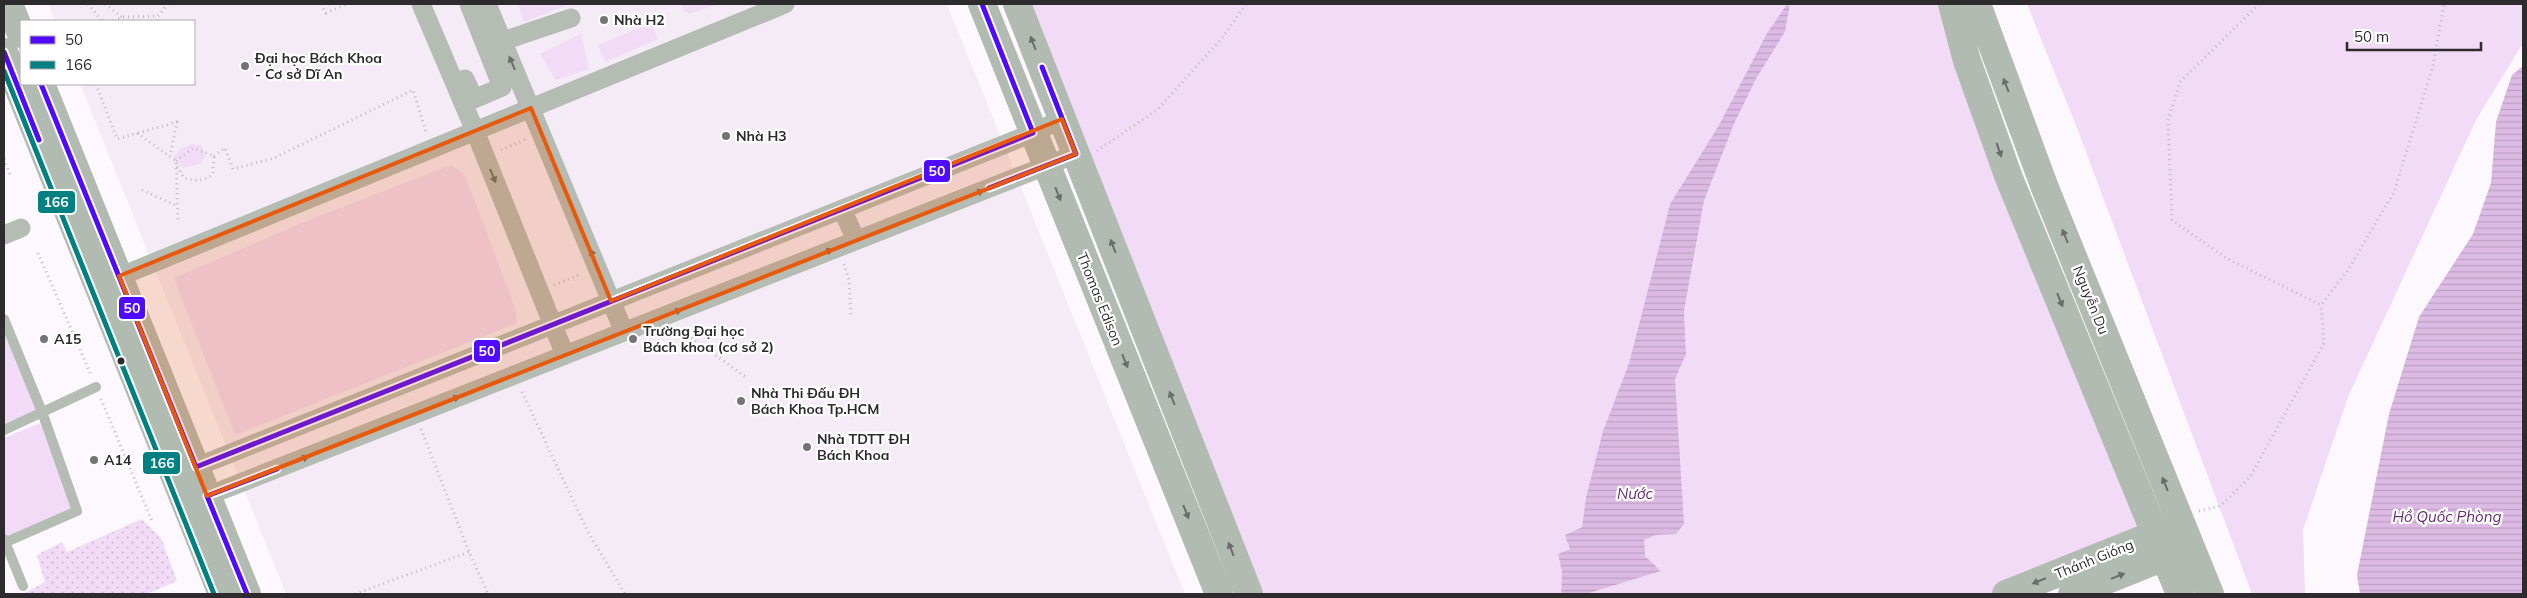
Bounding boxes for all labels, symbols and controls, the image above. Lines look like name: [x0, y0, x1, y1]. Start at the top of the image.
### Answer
place label: Nhà H2: [614, 11, 665, 29]
marker: Nhà H2: [598, 14, 610, 26]
legend: [20, 20, 195, 85]
scale bar: [2347, 20, 2481, 52]
text: 50 m: [2354, 27, 2389, 46]
text: 50: [65, 30, 83, 49]
one-way arrow: [1029, 35, 1037, 50]
place label: Đại học Bách Khoa - Cơ sở Dĩ An: [254, 49, 382, 83]
text: 166: [65, 55, 92, 74]
one-way arrow: [507, 56, 515, 70]
marker: Đại học Bách Khoa - Cơ sở Dĩ An: [239, 60, 251, 72]
one-way arrow: [2002, 77, 2010, 92]
place label: Nhà H3: [736, 127, 787, 145]
marker: Nhà H3: [720, 130, 732, 142]
one-way arrow: [1995, 143, 2003, 158]
line badge: 50: [923, 159, 951, 183]
text: 50: [929, 162, 945, 180]
one-way arrow: [490, 169, 498, 183]
one-way arrow: [1054, 187, 1062, 202]
one-way arrow: [970, 188, 985, 196]
line badge: 166: [37, 190, 76, 214]
text: 166: [43, 193, 69, 211]
one-way arrow: [2061, 228, 2069, 243]
one-way arrow: [1108, 239, 1116, 253]
one-way arrow: [819, 248, 834, 256]
one-way arrow: [588, 249, 596, 263]
street label: Thomas Edison: [1073, 250, 1127, 348]
street label: Nguyễn Du: [2069, 263, 2113, 337]
one-way arrow: [2057, 293, 2065, 308]
line badge: 50: [118, 296, 146, 320]
text: 50: [124, 299, 140, 317]
one-way arrow: [668, 308, 683, 316]
place label: Trường Đại học Bách khoa (cơ sở 2): [643, 322, 774, 356]
place label: A15: [54, 330, 81, 348]
marker: A15: [38, 333, 50, 345]
marker: Trường Đại học Bách khoa (cơ sở 2): [627, 333, 639, 345]
line badge: 50: [473, 339, 501, 363]
text: 50: [479, 342, 495, 360]
one-way arrow: [1122, 354, 1130, 368]
unlabelled marker: [116, 356, 126, 366]
place label: Nhà Thi Đấu ĐH Bách Khoa Tp.HCM: [751, 384, 879, 418]
one-way arrow: [1168, 390, 1175, 405]
one-way arrow: [446, 395, 460, 403]
marker: Nhà Thi Đấu ĐH Bách Khoa Tp.HCM: [735, 395, 747, 407]
place label: Nhà TDTT ĐH Bách Khoa: [817, 430, 910, 464]
marker: Nhà TDTT ĐH Bách Khoa: [801, 441, 813, 453]
place label: A14: [104, 451, 132, 469]
line badge: 166: [142, 451, 181, 475]
marker: A14: [88, 454, 100, 466]
text: 166: [149, 454, 175, 472]
one-way arrow: [295, 455, 310, 463]
one-way arrow: [2161, 477, 2168, 492]
water label: Nước: [1617, 484, 1653, 503]
one-way arrow: [1182, 505, 1190, 520]
water label: Hồ Quốc Phòng: [2392, 507, 2502, 526]
street label: Thánh Gióng: [2052, 535, 2136, 583]
one-way arrow: [1227, 541, 1235, 556]
one-way arrow: [2110, 572, 2125, 579]
one-way arrow: [2031, 578, 2046, 586]

